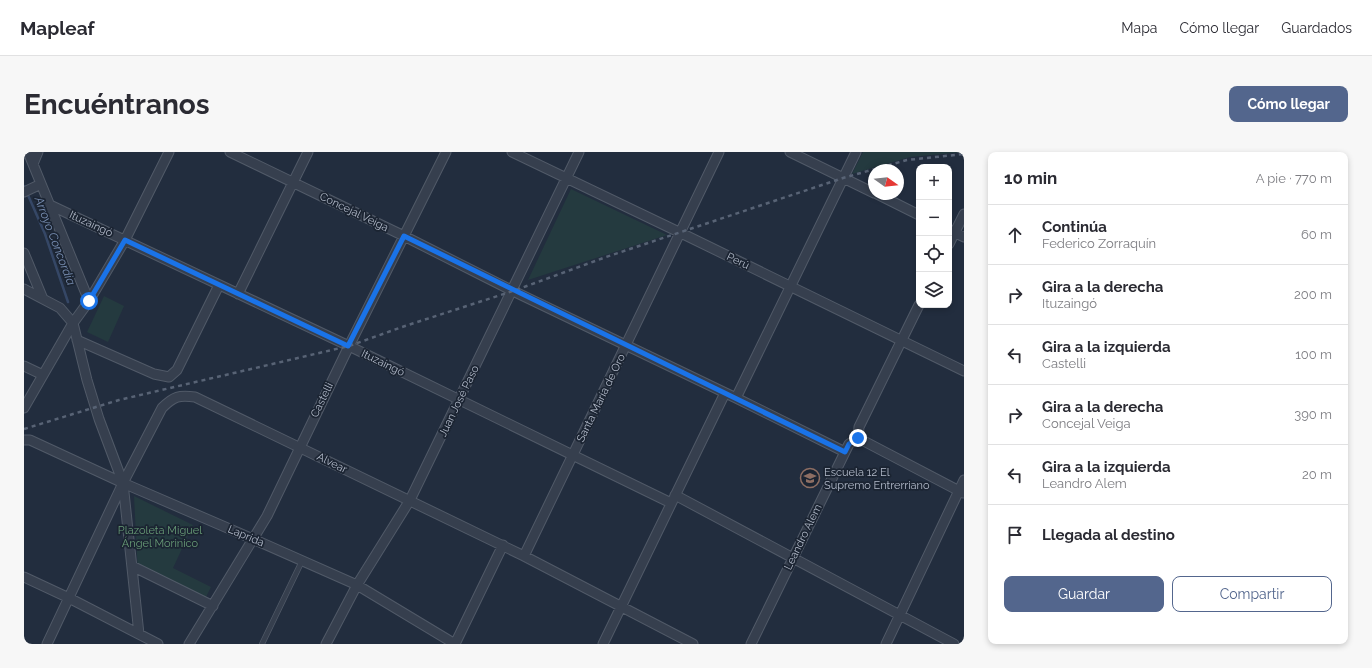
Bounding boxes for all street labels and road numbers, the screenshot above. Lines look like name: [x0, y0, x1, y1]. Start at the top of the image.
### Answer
street label: Concejal Veiga: [317, 190, 391, 234]
street label: Ituzaingó: [67, 208, 115, 240]
street label: Perú: [725, 250, 751, 272]
street label: Ituzaingó: [359, 347, 407, 379]
street label: Santa María de Oro: [574, 351, 628, 444]
street label: Juan José Paso: [436, 363, 482, 439]
street label: Castelli: [308, 380, 336, 420]
street label: Alvear: [315, 450, 349, 476]
street label: Leandro Alem: [781, 502, 825, 572]
street label: Laprida: [226, 523, 266, 549]

